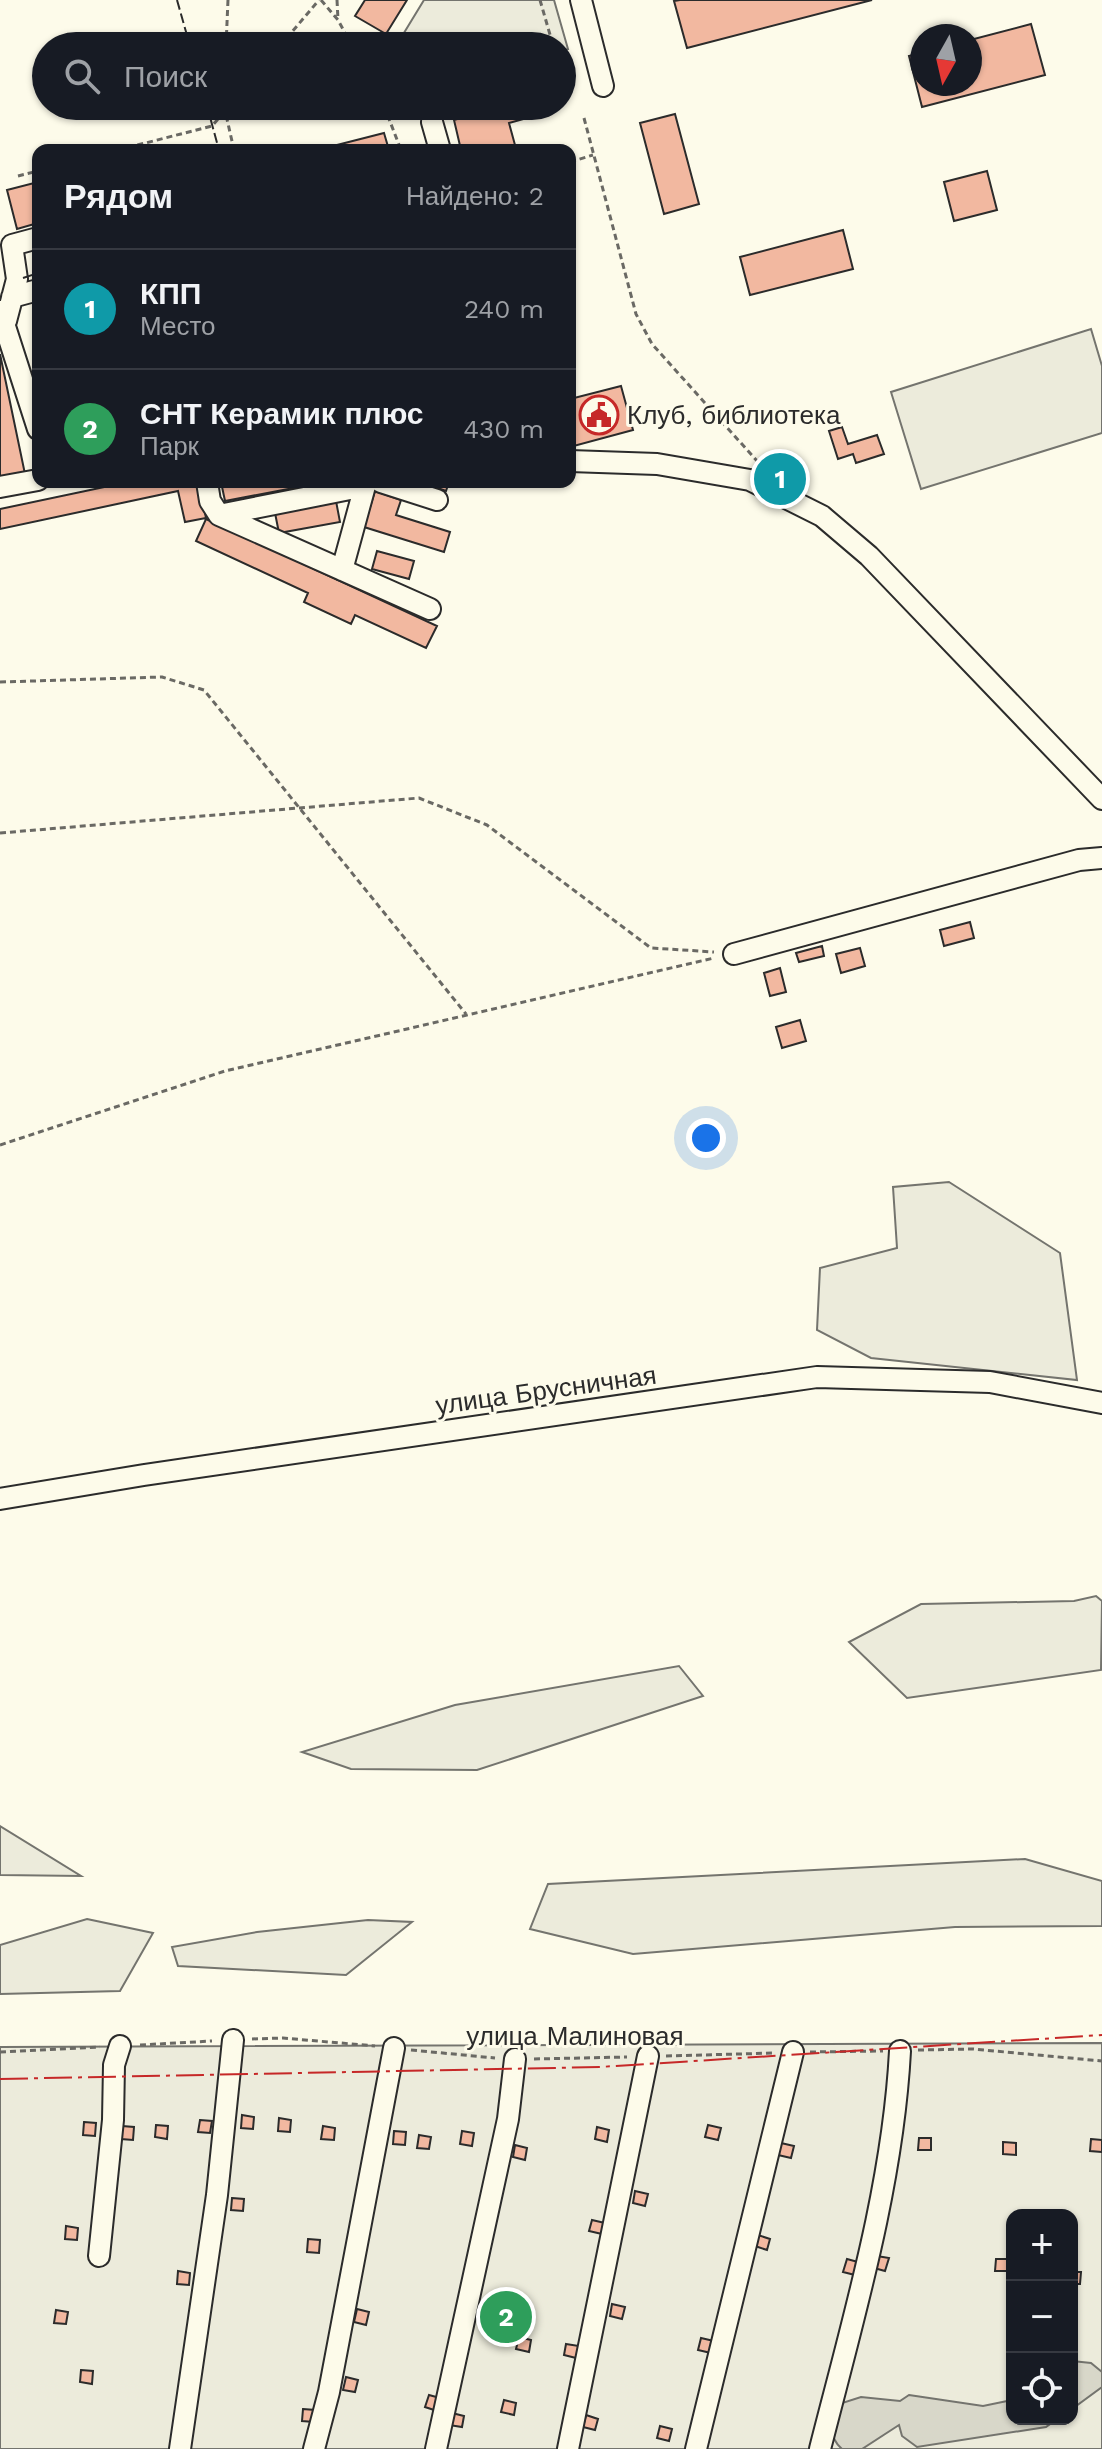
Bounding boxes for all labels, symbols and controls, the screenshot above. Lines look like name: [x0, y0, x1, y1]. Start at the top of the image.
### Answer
north arrow: [910, 24, 982, 96]
search box: [32, 32, 576, 120]
icon: search: [60, 54, 104, 98]
text: Поиск: [124, 59, 207, 94]
text: Рядом: [64, 176, 173, 216]
text: Найдено: 2: [406, 181, 544, 211]
text: КПП: [140, 276, 201, 311]
text: 1: [84, 294, 96, 324]
text: 240 m: [464, 294, 544, 324]
text: Место: [140, 311, 216, 341]
public building icon: Клуб, библиотека: [578, 394, 620, 436]
text: СНТ Керамик плюс: [140, 396, 424, 431]
place label: Клуб, библиотека: [627, 400, 841, 430]
text: 2: [82, 414, 98, 444]
text: 430 m: [463, 414, 544, 444]
text: Парк: [140, 431, 199, 461]
pin: 1: [754, 449, 806, 509]
your location: [686, 1118, 726, 1158]
street label: улица Брусничная: [434, 1360, 658, 1420]
street label: улица Малиновая: [466, 2021, 684, 2051]
map controls: [1006, 2209, 1078, 2425]
button: +: [1006, 2209, 1078, 2281]
button: −: [1006, 2281, 1078, 2353]
pin: 2: [480, 2287, 532, 2347]
button: locate: [1006, 2353, 1078, 2425]

